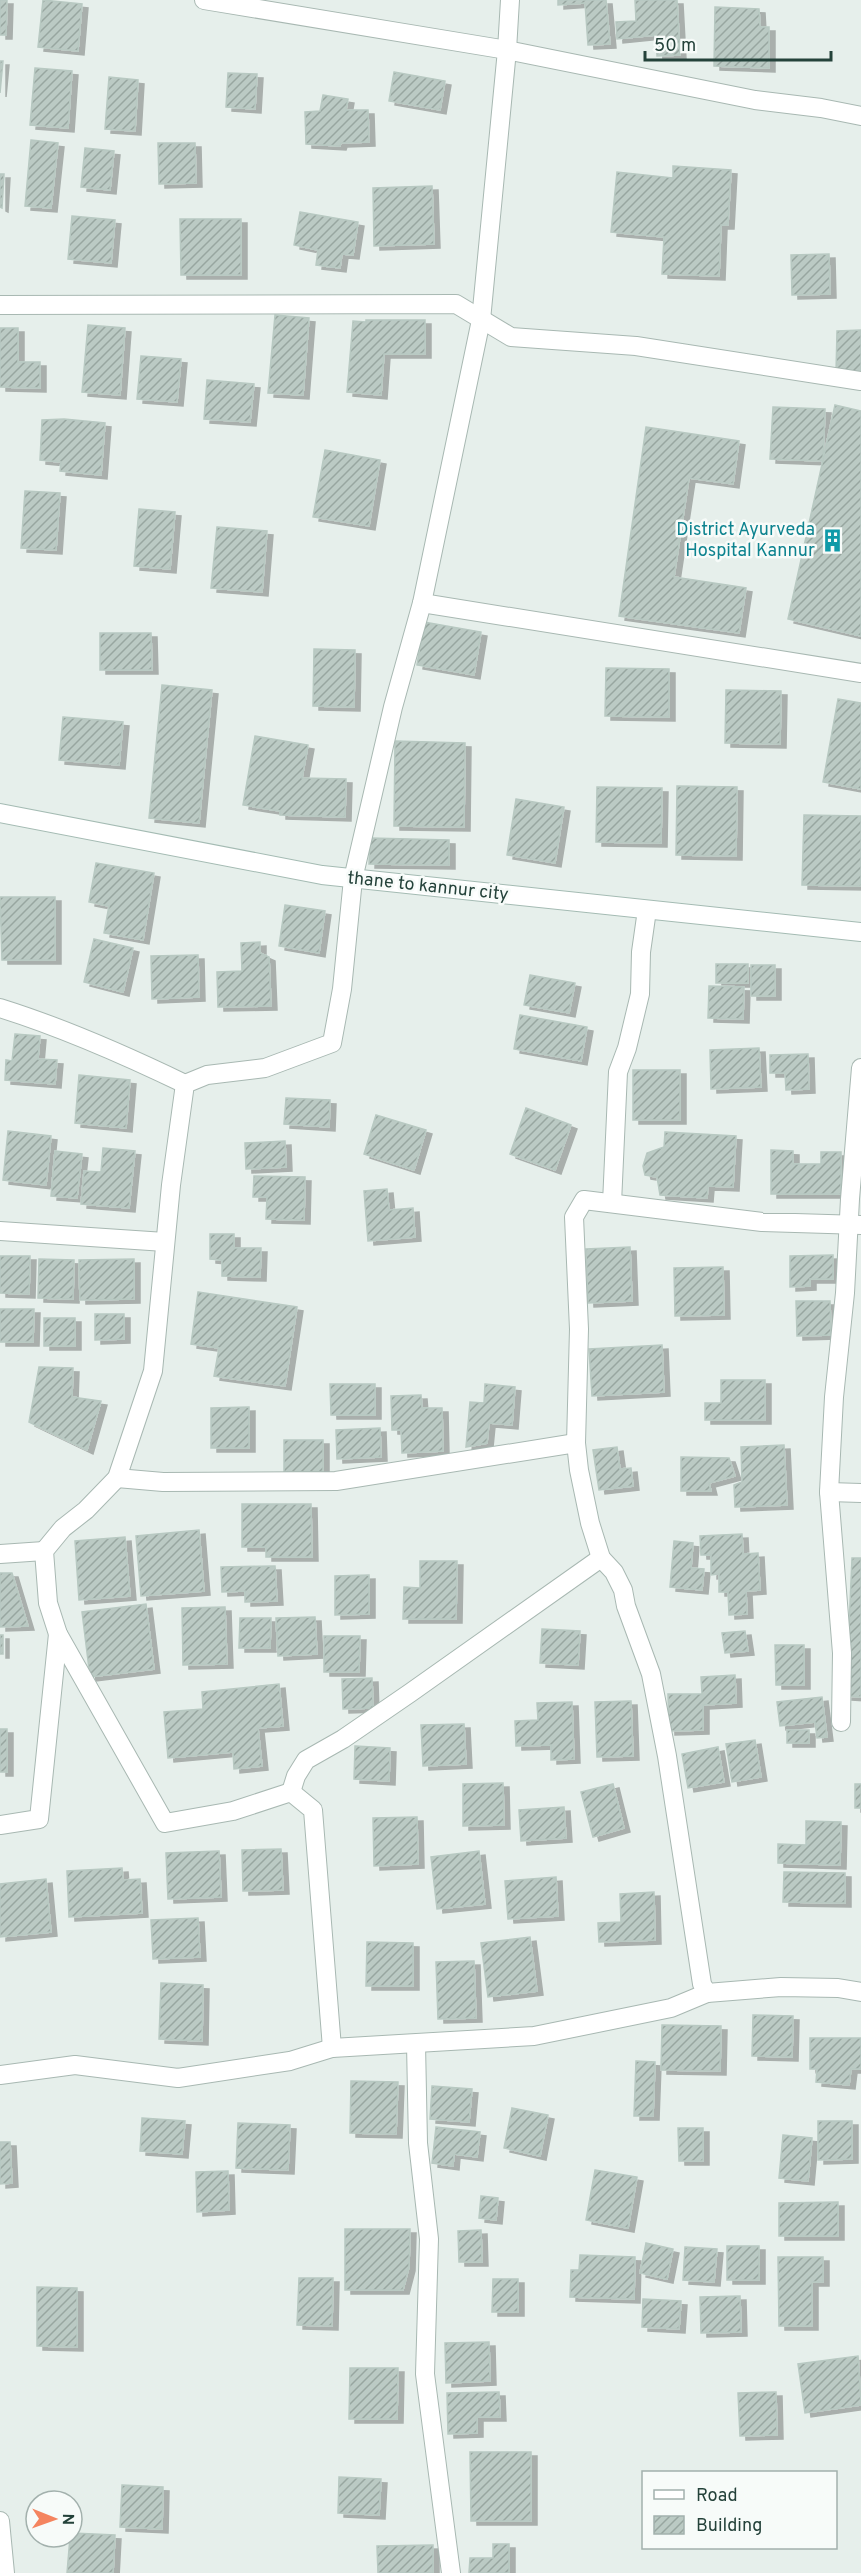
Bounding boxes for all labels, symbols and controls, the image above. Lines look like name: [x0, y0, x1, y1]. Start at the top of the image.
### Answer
scale bar: [645, 24, 831, 62]
text: 50 m: [654, 35, 696, 58]
place label: District Ayurveda Hospital Kannur: [676, 519, 815, 563]
building icon: District Ayurveda Hospital Kannur: [820, 527, 846, 553]
street label: thane to kannur city: [346, 867, 510, 907]
legend: [642, 2471, 837, 2549]
text: Road: [696, 2485, 738, 2508]
north arrow: [24, 2489, 84, 2549]
text: N: [57, 2513, 77, 2525]
text: Building: [696, 2515, 762, 2538]

